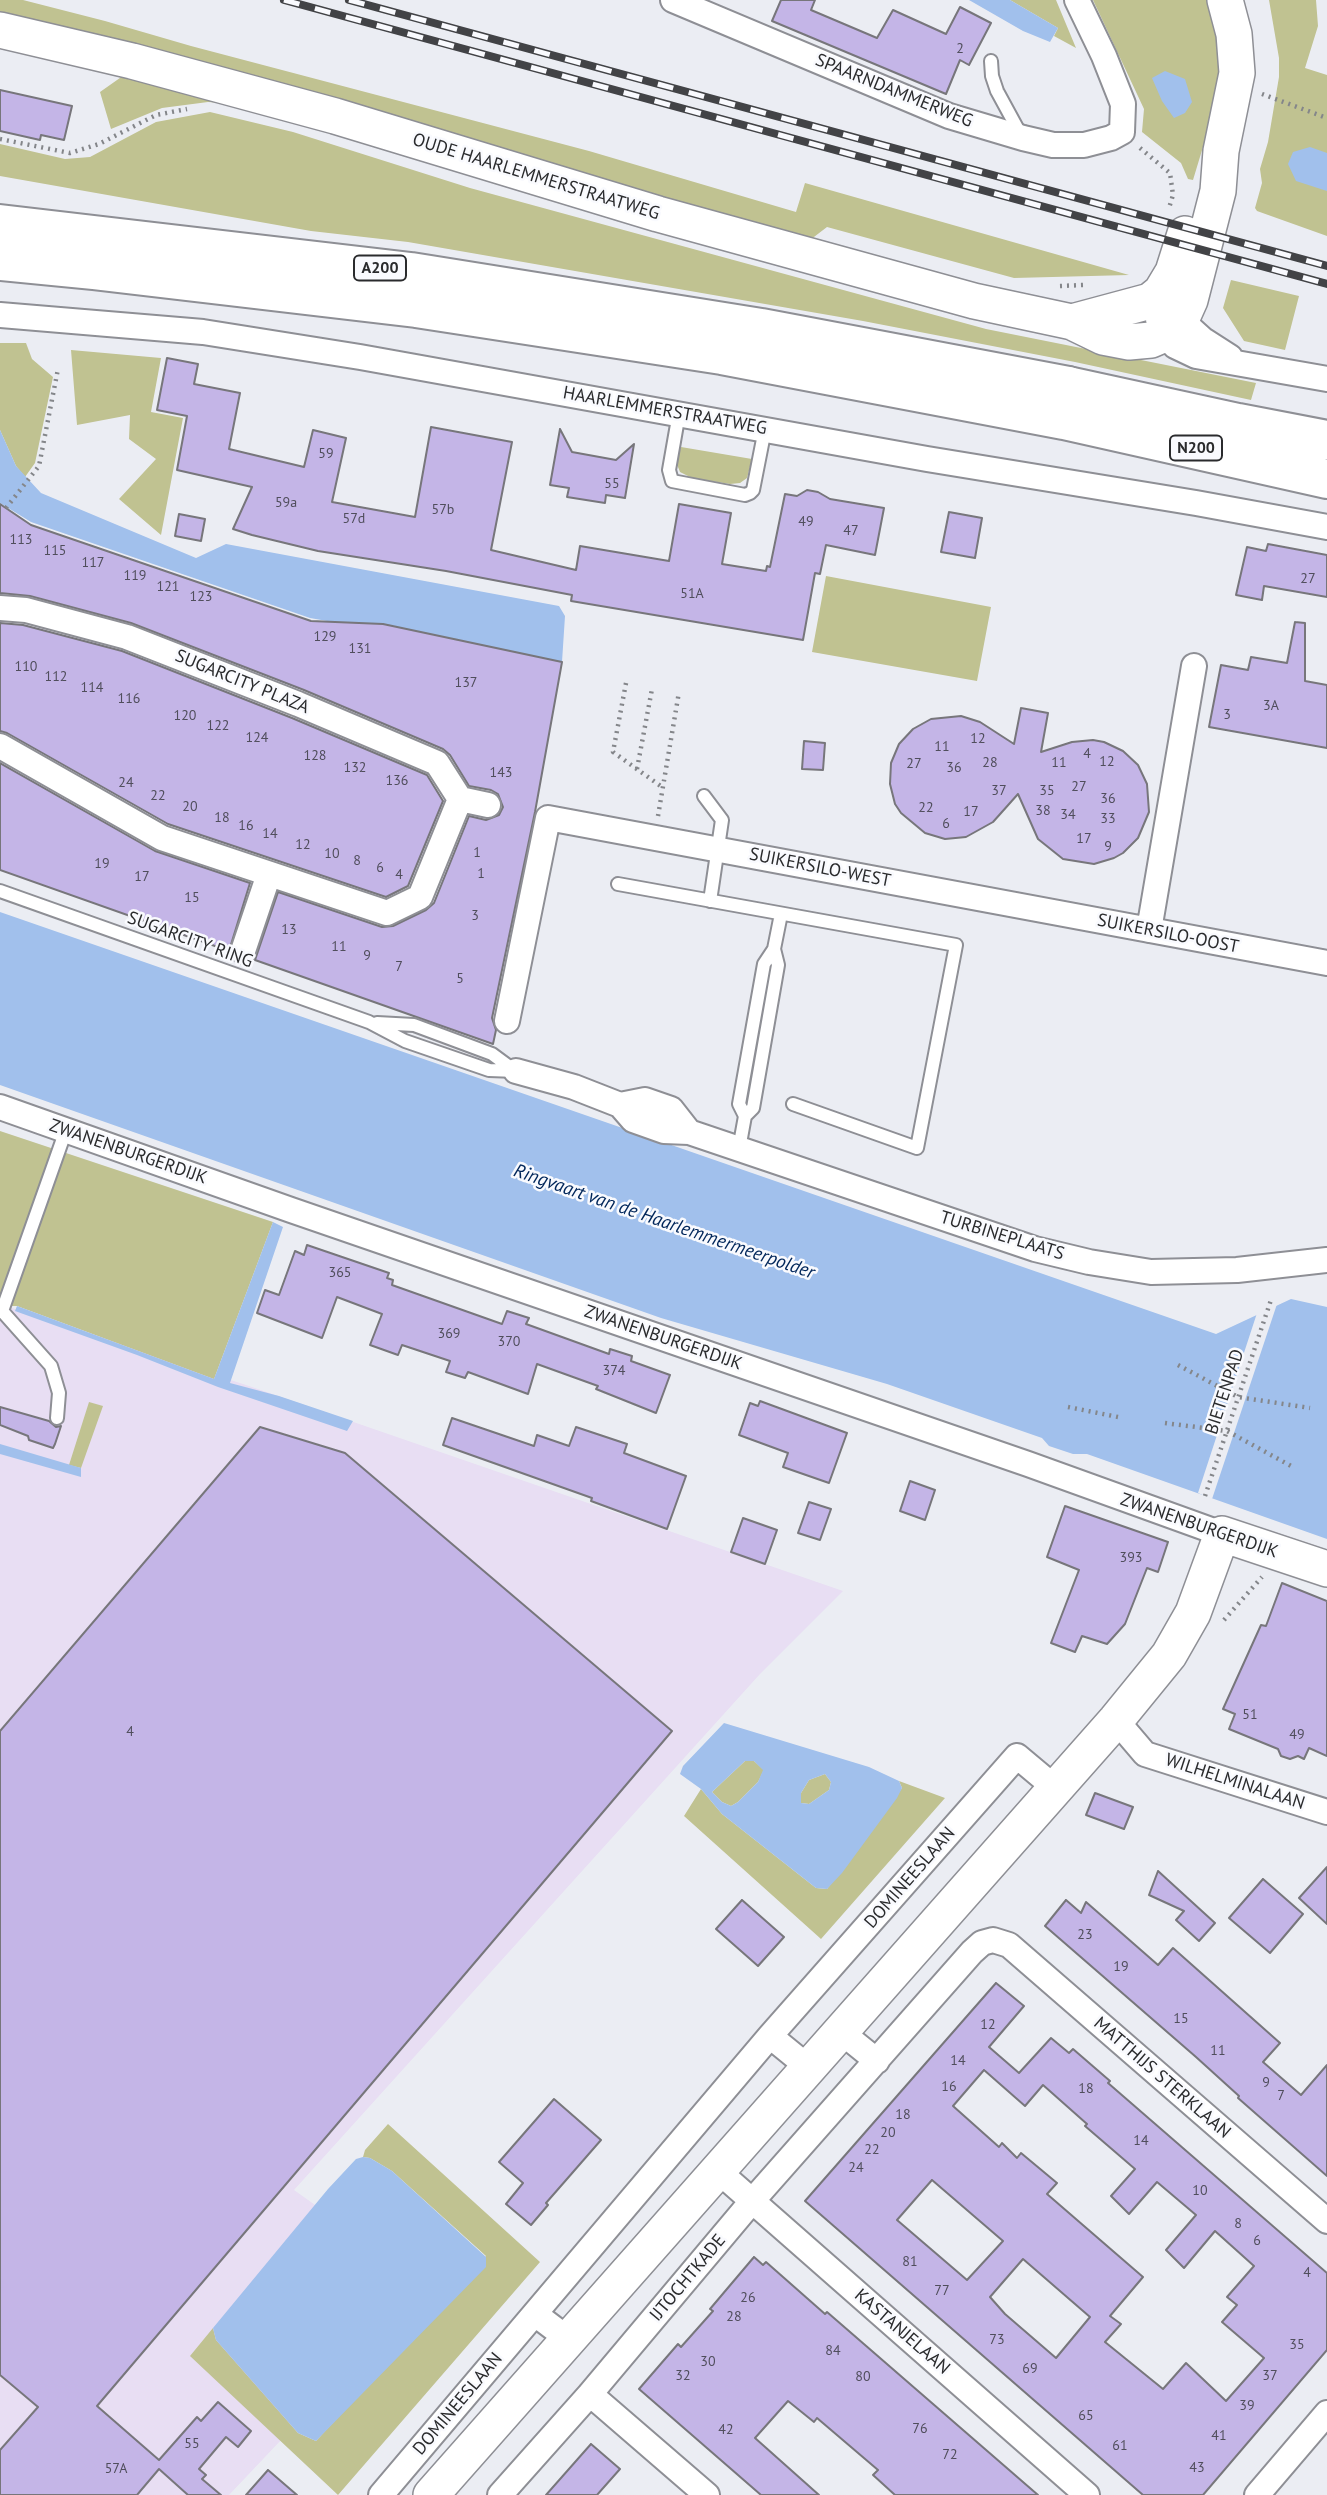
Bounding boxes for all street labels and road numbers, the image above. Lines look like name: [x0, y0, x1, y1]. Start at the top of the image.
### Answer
street label: SPAARNDAMMERWEG: [812, 50, 976, 132]
street label: OUDE HAARLEMMERSTRAATWEG: [410, 129, 662, 225]
road number: A200: [354, 256, 406, 280]
street label: HAARLEMMERSTRAATWEG: [561, 382, 769, 440]
road number: N200: [1170, 436, 1222, 461]
street label: SUGARCITY PLAZA: [172, 645, 312, 719]
street label: SUIKERSILO-WEST: [747, 844, 893, 892]
street label: SUGARCITY RING: [124, 907, 256, 973]
street label: SUIKERSILO-OOST: [1095, 910, 1241, 958]
street label: ZWANENBURGERDIJK: [46, 1115, 210, 1189]
street label: TURBINEPLAATS: [937, 1207, 1067, 1265]
street label: ZWANENBURGERDIJK: [581, 1301, 745, 1375]
street label: BIETENPAD: [1201, 1347, 1249, 1437]
street label: ZWANENBURGERDIJK: [1117, 1489, 1281, 1563]
street label: WILHELMINALAAN: [1163, 1749, 1307, 1815]
street label: DOMINEESLAAN: [860, 1823, 960, 1933]
street label: MATTHIJS STERKLAAN: [1089, 2013, 1235, 2143]
street label: IJTOCHTKADE: [645, 2230, 731, 2326]
street label: KASTANJELAAN: [850, 2285, 954, 2379]
street label: DOMINEESLAAN: [409, 2348, 507, 2460]

